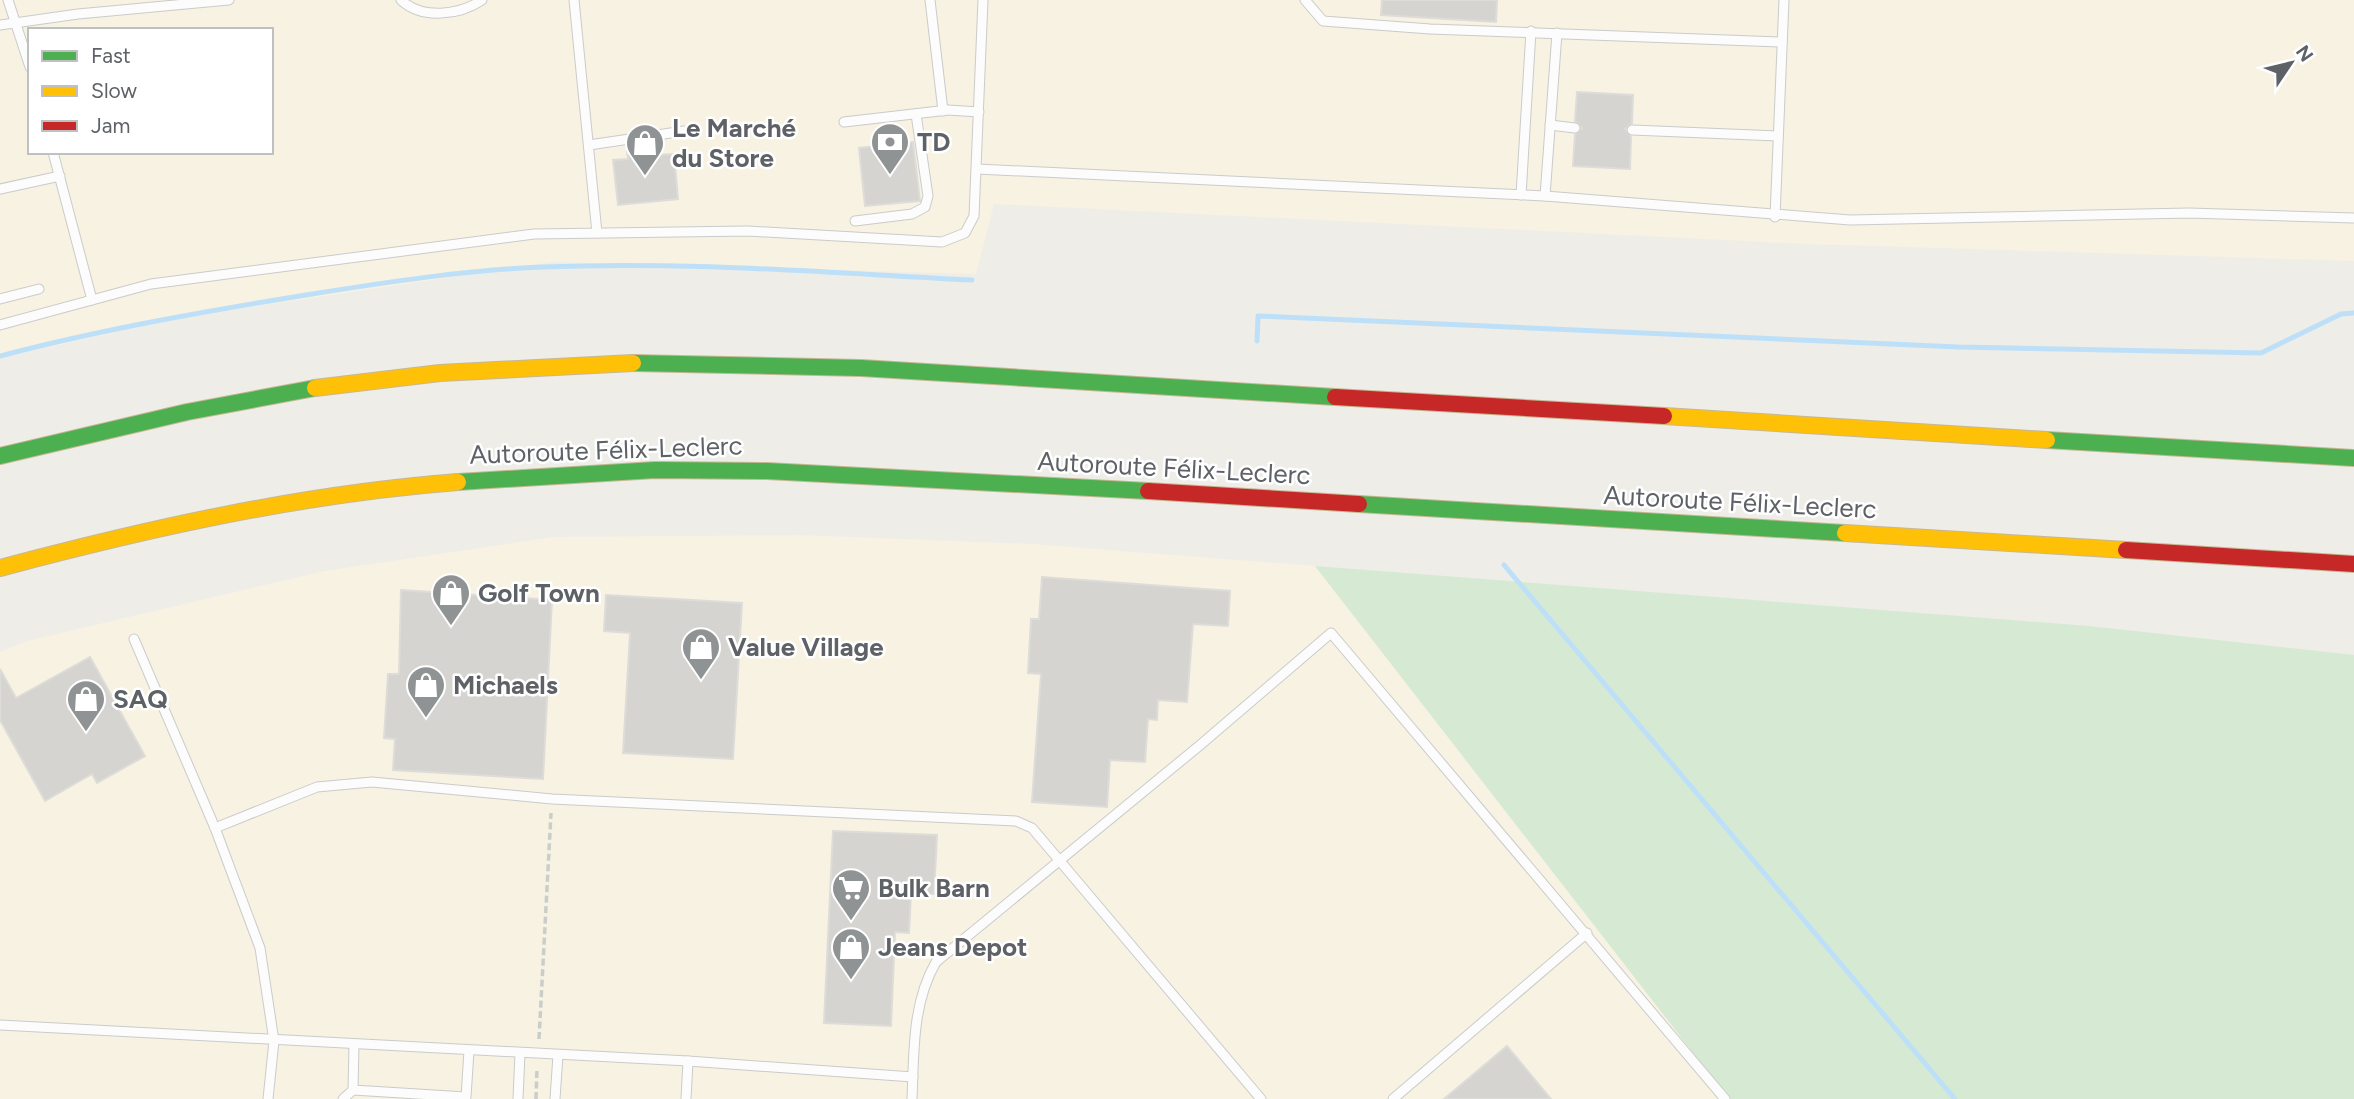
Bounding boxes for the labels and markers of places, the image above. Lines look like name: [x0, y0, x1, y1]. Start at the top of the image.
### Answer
place label: Le Marché du Store: [672, 112, 796, 174]
bank icon: TD: [869, 121, 911, 176]
shop icon: Le Marché du Store: [624, 122, 666, 177]
place label: TD: [917, 126, 950, 158]
shop icon: Golf Town: [430, 572, 472, 627]
place label: Golf Town: [478, 577, 600, 609]
shop icon: Value Village: [680, 626, 722, 681]
place label: Value Village: [728, 631, 884, 663]
shop icon: Michaels: [405, 664, 447, 719]
place label: Michaels: [453, 669, 558, 701]
shop icon: SAQ: [65, 678, 107, 733]
place label: SAQ: [113, 683, 168, 715]
supermarket icon: Bulk Barn: [830, 867, 872, 922]
place label: Bulk Barn: [878, 872, 990, 904]
shop icon: Jeans Depot: [830, 926, 872, 981]
place label: Jeans Depot: [878, 931, 1027, 963]

